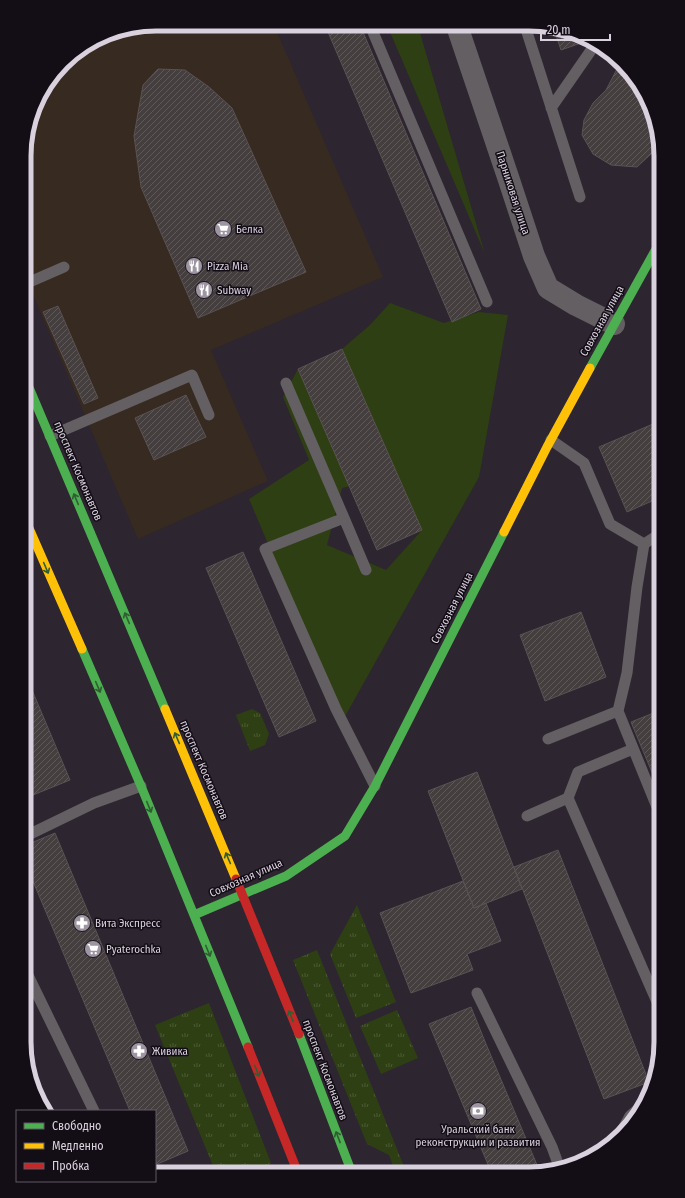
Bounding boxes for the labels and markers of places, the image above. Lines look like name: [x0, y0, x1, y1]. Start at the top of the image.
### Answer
supermarket icon: Белка: [213, 219, 233, 239]
place label: Белка: [236, 223, 263, 236]
restaurant icon: Pizza Mia: [184, 256, 204, 276]
place label: Pizza Mia: [207, 260, 248, 273]
restaurant icon: Subway: [194, 280, 214, 300]
place label: Subway: [217, 284, 251, 297]
pharmacy icon: Вита Экспресс: [72, 913, 92, 933]
place label: Вита Экспресс: [95, 917, 161, 930]
supermarket icon: Pyaterochka: [83, 939, 103, 959]
place label: Pyaterochka: [106, 943, 161, 956]
pharmacy icon: Живика: [129, 1041, 149, 1061]
place label: Живика: [152, 1045, 188, 1058]
bank icon: Уральский банк реконструкции и развития: [468, 1101, 488, 1121]
place label: Уральский банк реконструкции и развития: [415, 1123, 541, 1149]

